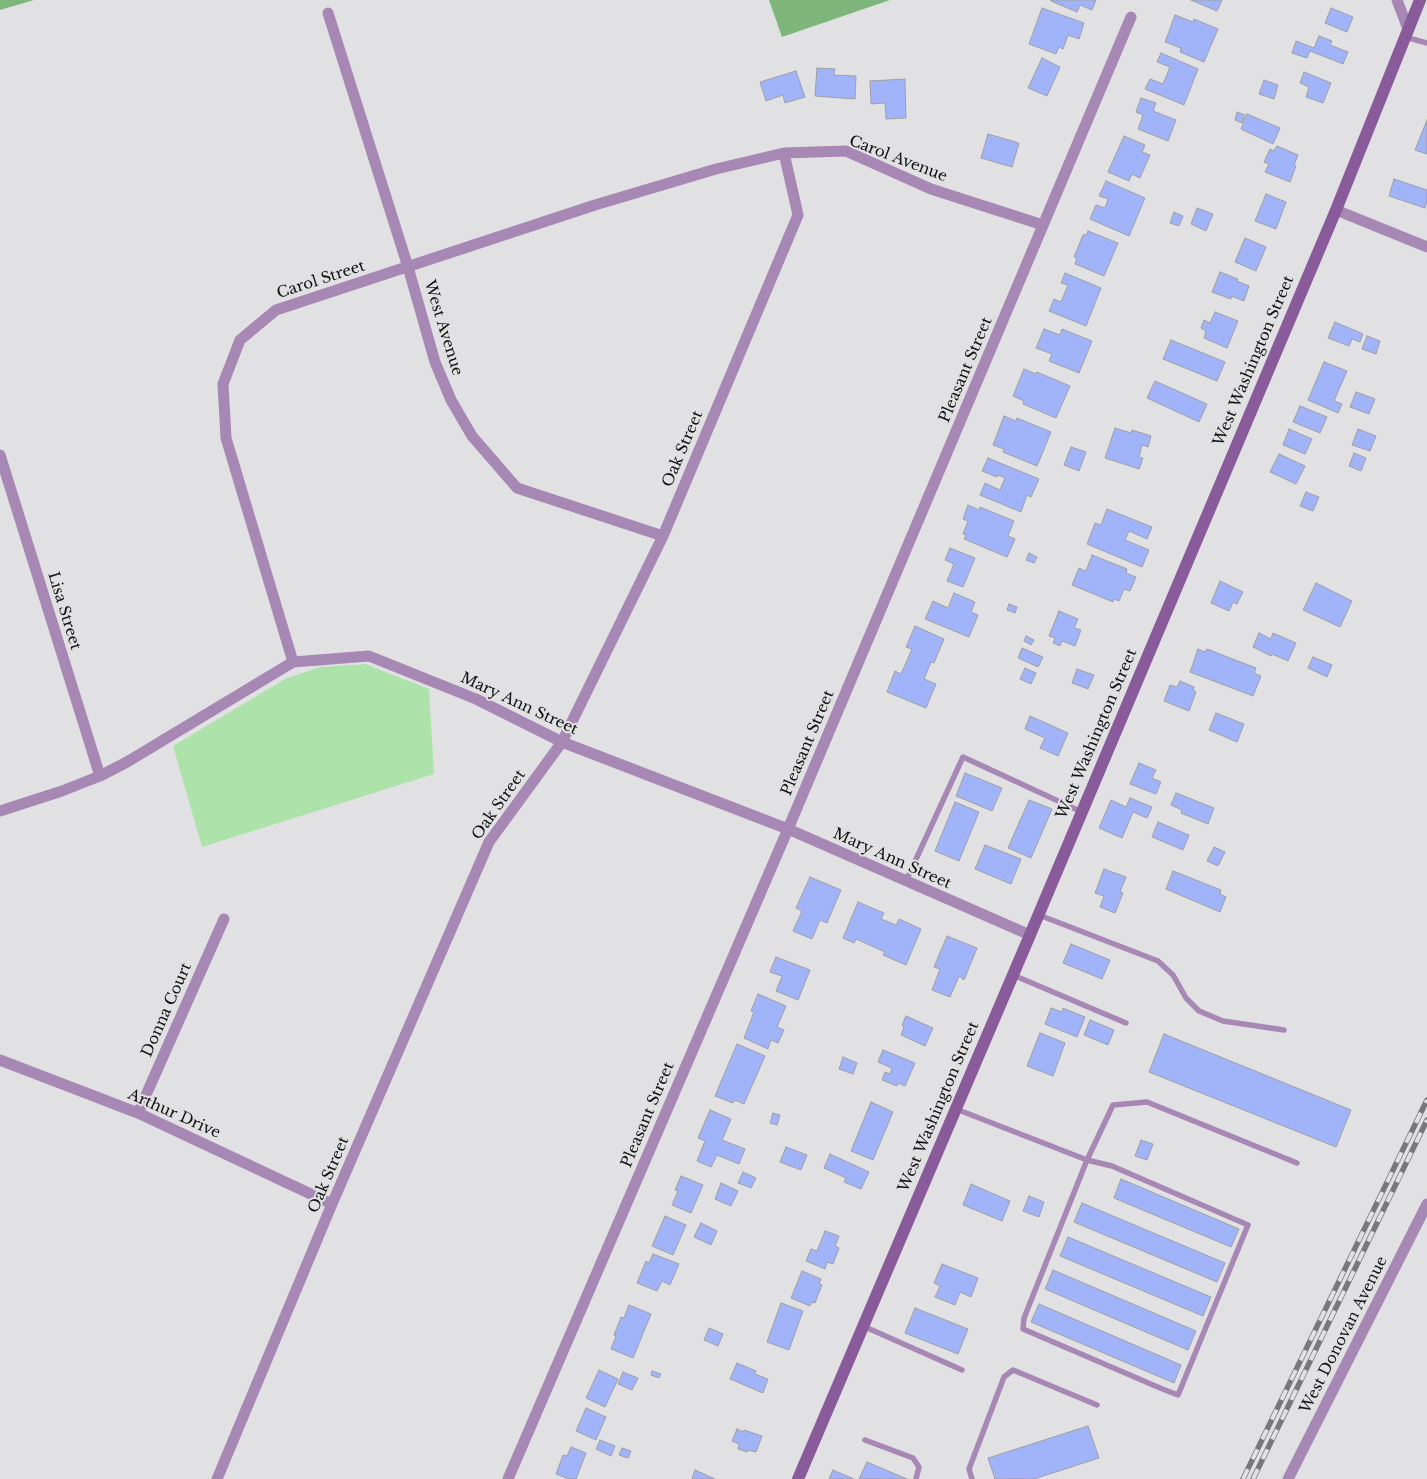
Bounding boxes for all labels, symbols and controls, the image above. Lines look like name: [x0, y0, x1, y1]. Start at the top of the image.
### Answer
street label: Carol Avenue: [846, 132, 950, 186]
street label: Carol Street: [275, 257, 367, 303]
street label: West Washington Street: [1210, 273, 1298, 449]
street label: West Avenue: [420, 278, 466, 378]
street label: Pleasant Street: [936, 315, 996, 425]
street label: Oak Street: [659, 408, 707, 490]
street label: Lisa Street: [44, 570, 84, 652]
street label: West Washington Street: [1053, 646, 1141, 822]
street label: Mary Ann Street: [457, 669, 581, 739]
street label: Pleasant Street: [778, 688, 838, 798]
street label: Oak Street: [468, 767, 530, 843]
street label: Mary Ann Street: [830, 825, 954, 893]
street label: Donna Court: [138, 960, 196, 1060]
street label: West Washington Street: [895, 1019, 983, 1195]
street label: Pleasant Street: [618, 1060, 678, 1170]
street label: Arthur Drive: [125, 1086, 223, 1142]
street label: Oak Street: [305, 1134, 353, 1216]
street label: West Donovan Avenue: [1297, 1253, 1391, 1417]

